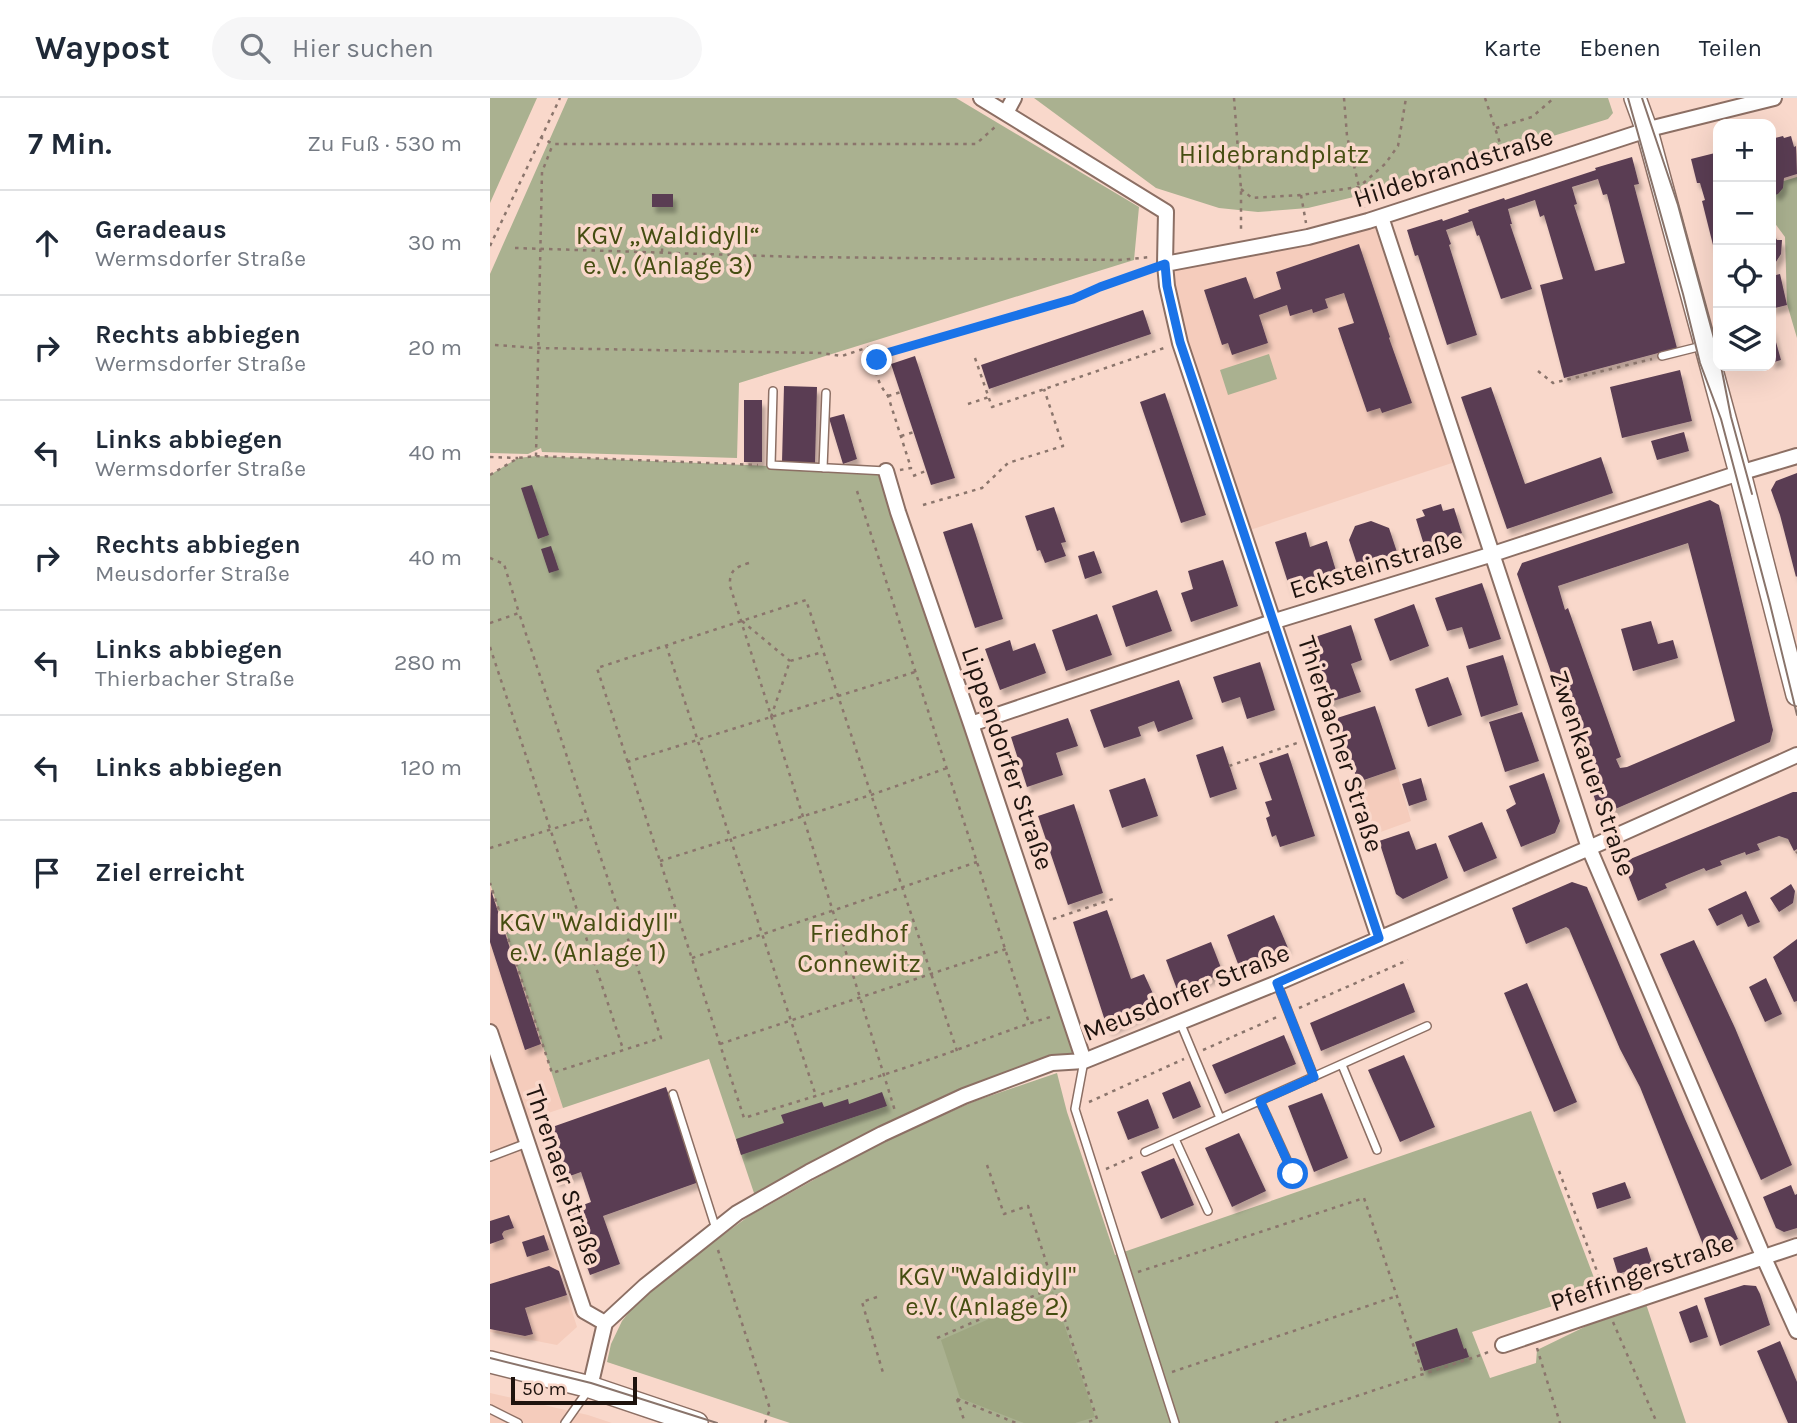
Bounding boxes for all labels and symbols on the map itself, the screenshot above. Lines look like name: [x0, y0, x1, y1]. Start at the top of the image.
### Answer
street label: Hildebrandstraße: [1350, 121, 1557, 214]
park label: Hildebrandplatz: [1179, 139, 1369, 170]
park label: KGV „Waldidyll“ e. V. (Anlage 3): [576, 220, 760, 281]
route end: [861, 344, 892, 375]
street label: Ecksteinstraße: [1286, 523, 1466, 606]
street label: Thierbacher Straße: [1291, 632, 1390, 856]
street label: Lippendorfer Straße: [955, 642, 1060, 874]
street label: Zwenkauer Straße: [1543, 666, 1642, 880]
park label: KGV "Waldidyll" e.V. (Anlage 1): [499, 907, 677, 968]
park label: Friedhof Connewitz: [797, 918, 921, 979]
street label: Meusdorfer Straße: [1078, 937, 1294, 1048]
street label: Threnaer Straße: [518, 1081, 609, 1270]
route start: [1277, 1158, 1308, 1189]
street label: Pfeffingerstraße: [1546, 1227, 1738, 1318]
park label: KGV "Waldidyll" e.V. (Anlage 2): [898, 1261, 1076, 1322]
scale bar: [511, 1374, 637, 1406]

